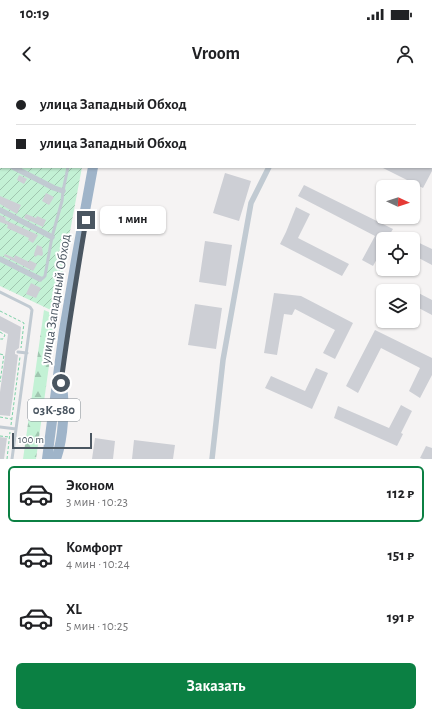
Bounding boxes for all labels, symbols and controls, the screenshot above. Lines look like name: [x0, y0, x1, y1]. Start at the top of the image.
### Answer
text: 10:19: [20, 6, 49, 21]
icon: back: [16, 43, 38, 65]
icon: person: [394, 43, 416, 65]
text: Vroom: [192, 45, 240, 63]
text: улица Западный Обход: [40, 97, 187, 112]
text: улица Западный Обход: [40, 136, 187, 151]
north arrow: [376, 180, 420, 224]
map controls: [376, 180, 420, 328]
callout: 1 мин: [100, 206, 166, 234]
route end: [77, 211, 95, 229]
text: 1 мин: [119, 213, 148, 226]
button: locate: [376, 232, 420, 276]
street label: улица Западный Обход: [39, 233, 73, 366]
button: layers: [376, 284, 420, 328]
route start: [52, 374, 70, 392]
road number: 03К-580: [28, 399, 80, 421]
scale bar: [12, 431, 92, 450]
text: 100 m: [18, 434, 44, 445]
icon: car: [18, 476, 54, 512]
text: Эконом: [66, 478, 114, 493]
text: 112 ₽: [387, 486, 414, 501]
text: 3 мин · 10:23: [66, 496, 128, 509]
icon: car: [18, 538, 54, 574]
text: Комфорт: [66, 540, 122, 555]
text: 151 ₽: [387, 548, 414, 563]
text: 4 мин · 10:24: [66, 558, 130, 571]
icon: car: [18, 600, 54, 636]
text: XL: [66, 602, 82, 617]
text: 191 ₽: [387, 610, 414, 625]
text: 5 мин · 10:25: [66, 620, 128, 633]
button: Заказать: [16, 663, 416, 709]

